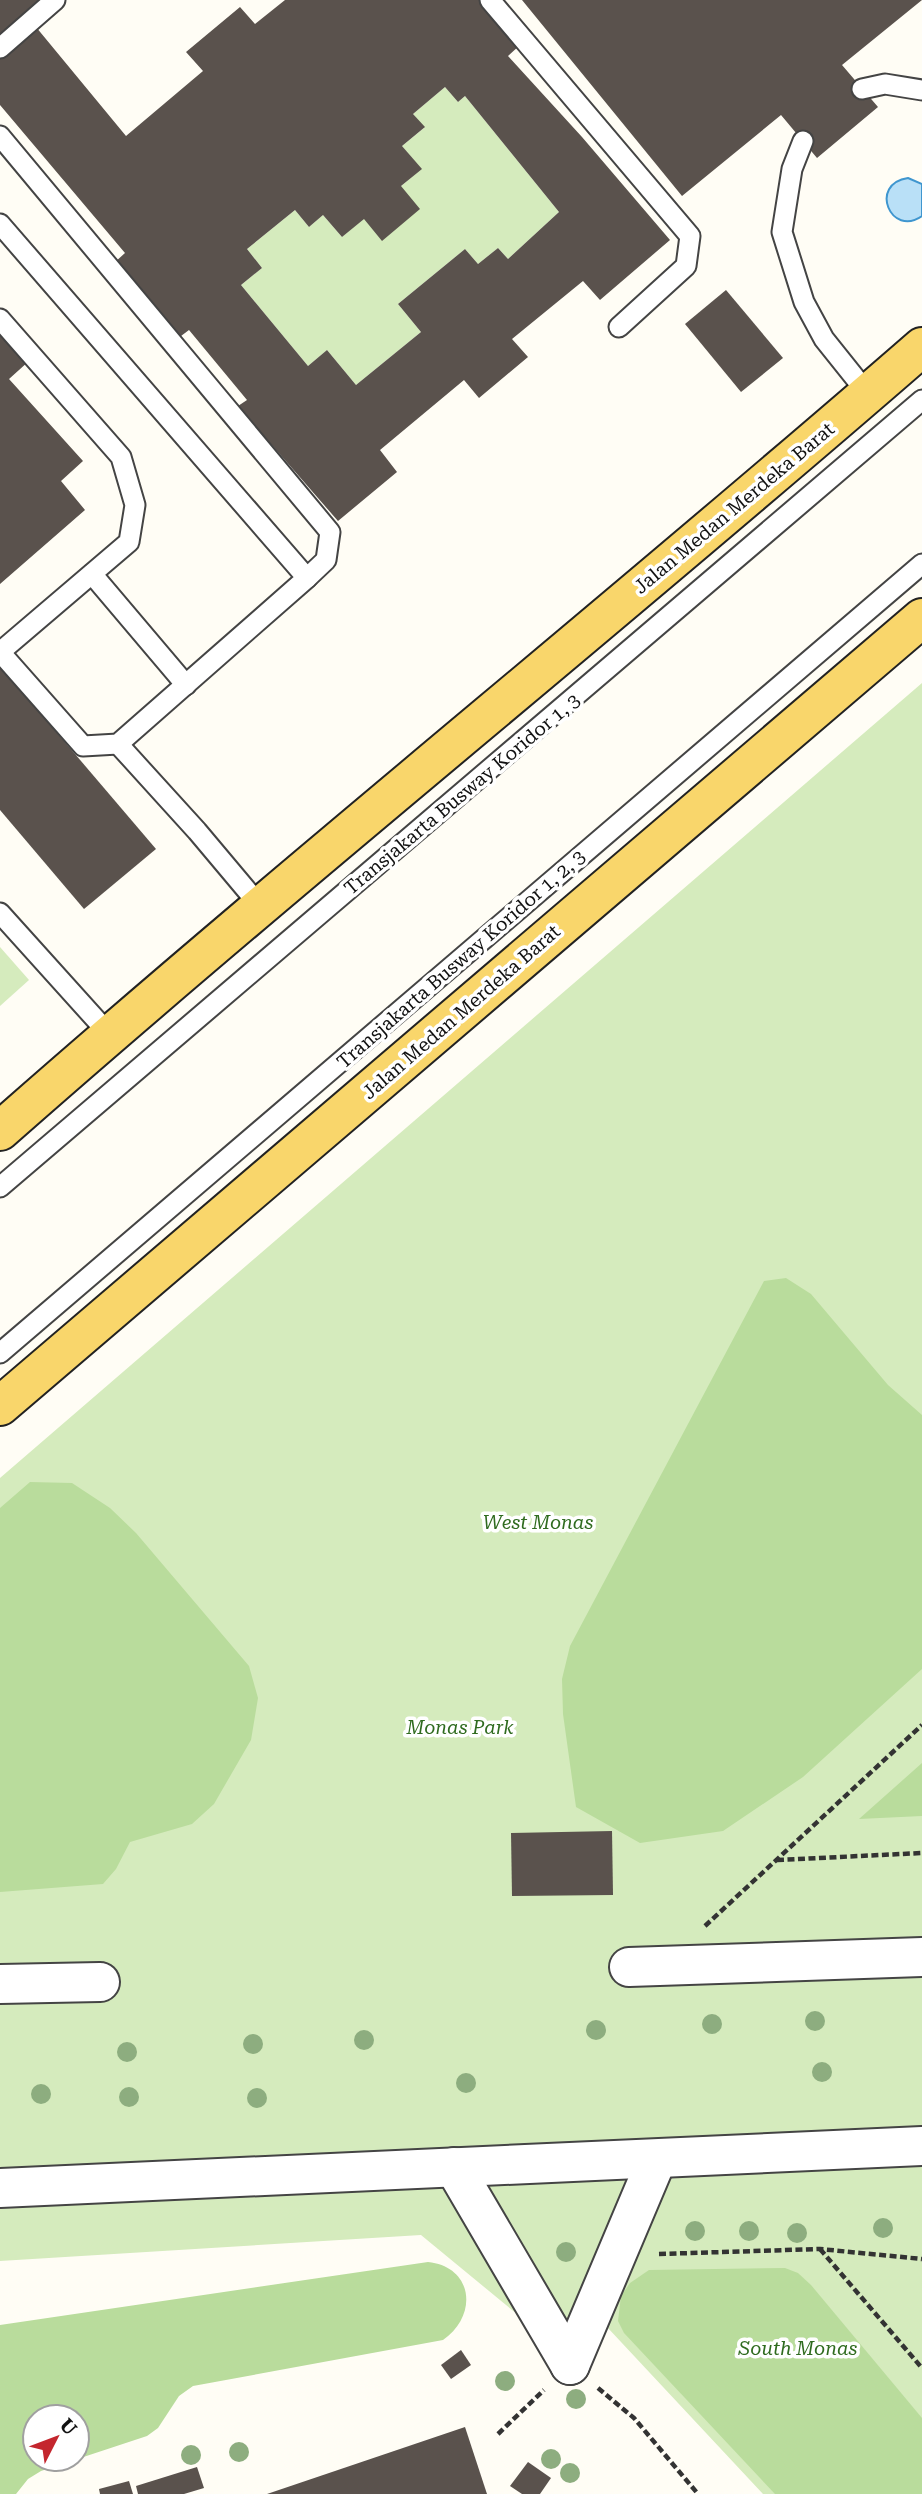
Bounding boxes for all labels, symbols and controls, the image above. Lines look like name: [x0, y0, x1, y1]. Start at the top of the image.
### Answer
street label: Jalan Medan Merdeka Barat: [629, 417, 839, 599]
street label: Transjakarta Busway Koridor 1, 3: [339, 688, 585, 900]
street label: Transjakarta Busway Koridor 1, 2, 3: [332, 845, 590, 1073]
street label: Jalan Medan Merdeka Barat: [357, 920, 565, 1104]
park label: West Monas: [483, 1511, 593, 1534]
park label: Monas Park: [405, 1716, 514, 1739]
park label: South Monas: [738, 2337, 858, 2360]
north arrow: [21, 2403, 91, 2473]
text: U: [55, 2414, 82, 2440]

